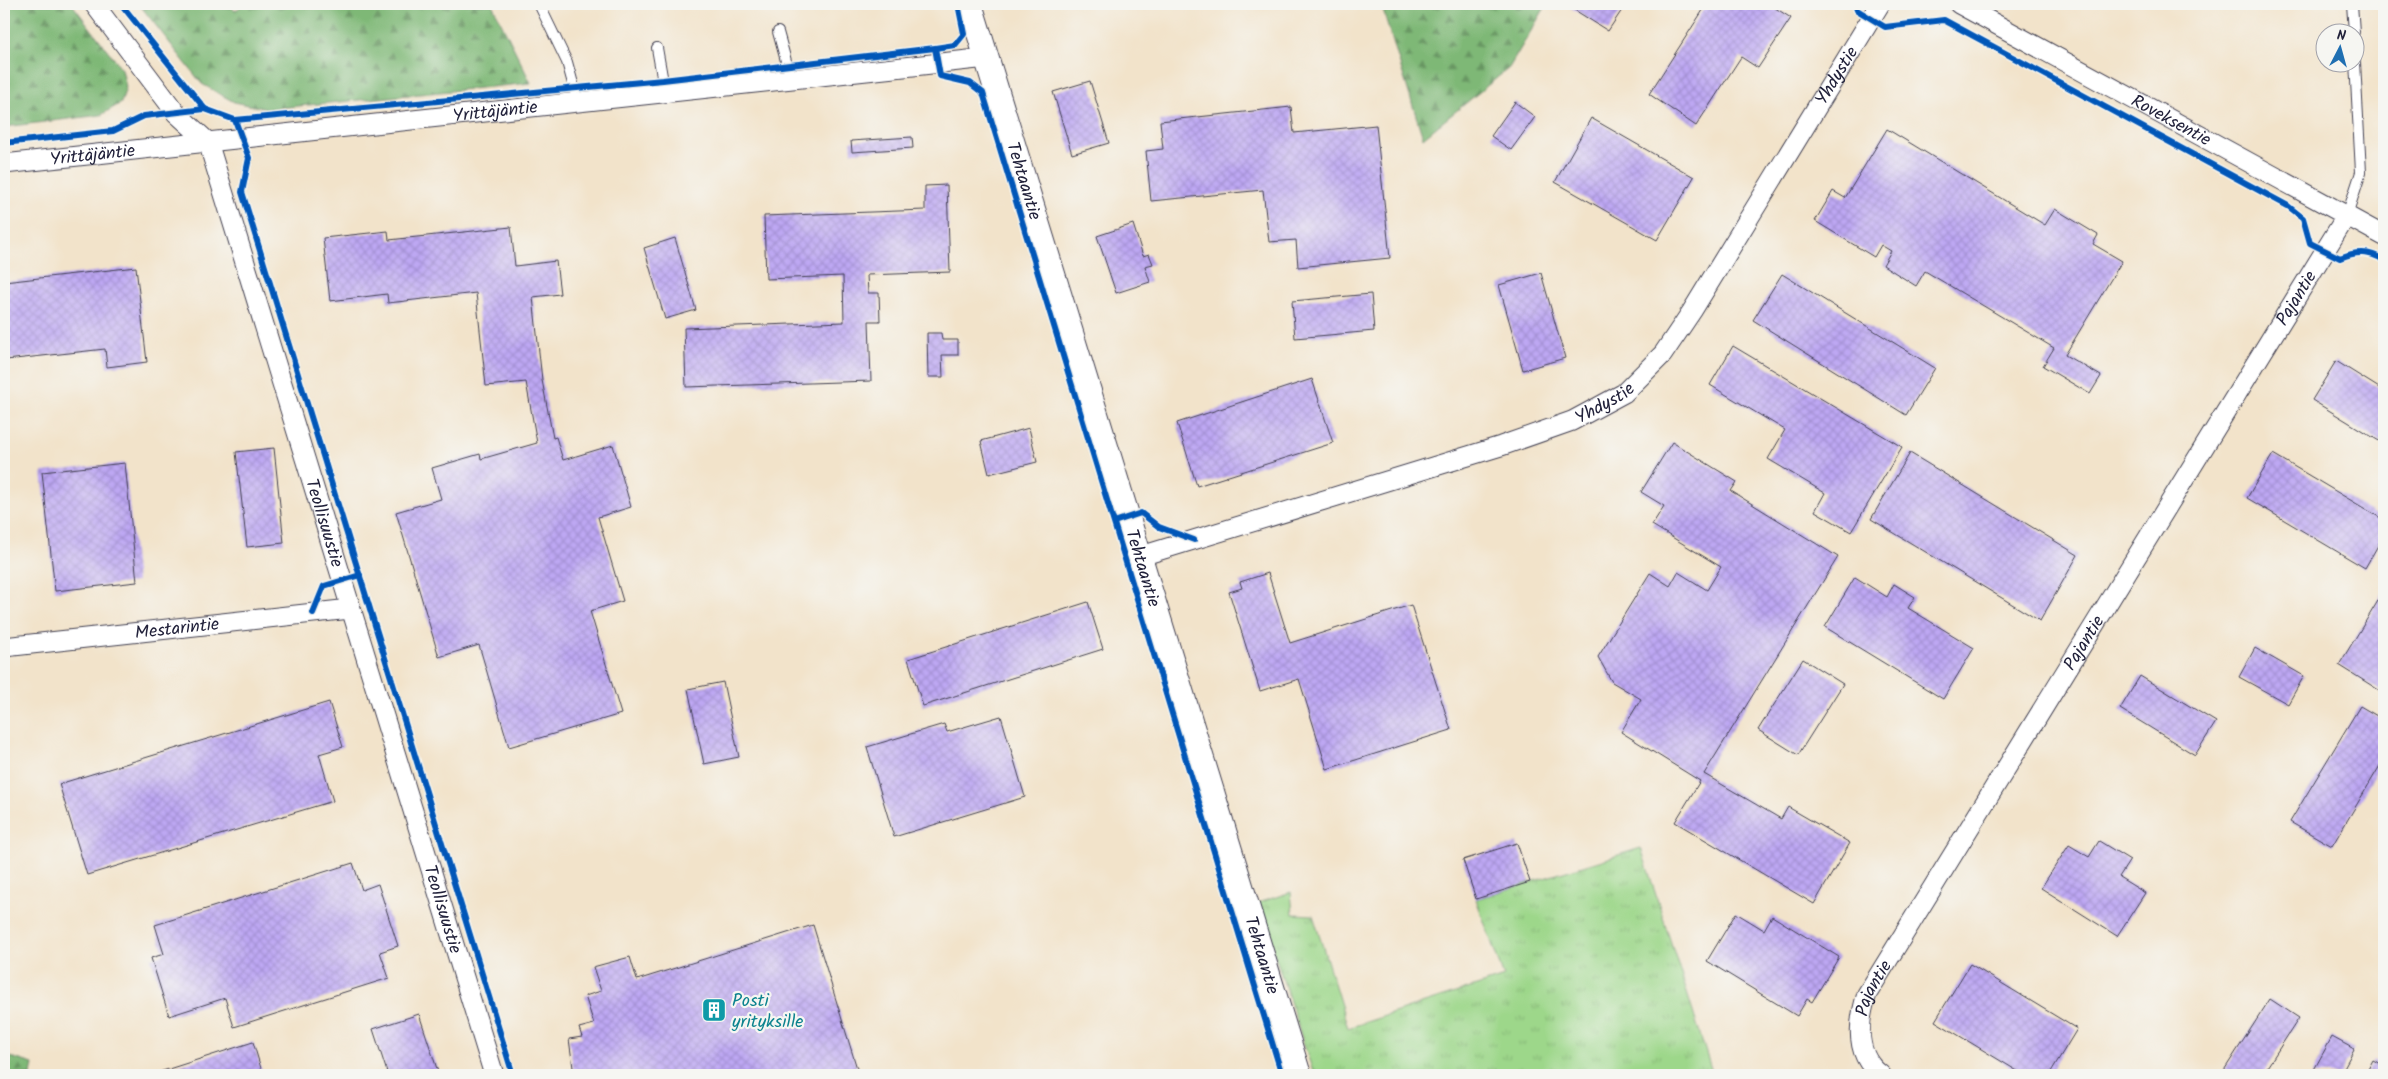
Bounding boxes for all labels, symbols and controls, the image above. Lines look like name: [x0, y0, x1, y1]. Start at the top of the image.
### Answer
north arrow: [2316, 22, 2366, 72]
text: N: [2336, 25, 2347, 47]
street label: Yhdystie: [1808, 41, 1867, 111]
street label: Roveksentie: [2125, 88, 2216, 155]
street label: Yrittäjäntie: [451, 94, 539, 132]
street label: Yrittäjäntie: [49, 137, 137, 175]
street label: Tehtaantie: [997, 139, 1049, 224]
street label: Pajantie: [2269, 265, 2325, 332]
street label: Yhdystie: [1570, 376, 1643, 433]
street label: Teollisuustie: [296, 476, 351, 571]
street label: Tehtaantie: [1116, 526, 1167, 611]
street label: Mestarintie: [133, 610, 221, 649]
street label: Pajantie: [2057, 610, 2113, 677]
street label: Teollisuustie: [415, 862, 469, 957]
street label: Tehtaantie: [1235, 913, 1286, 998]
street label: Pajantie: [1849, 955, 1900, 1019]
place label: Posti yrityksille: [731, 987, 803, 1037]
building icon: Posti yrityksille: [701, 997, 727, 1023]

